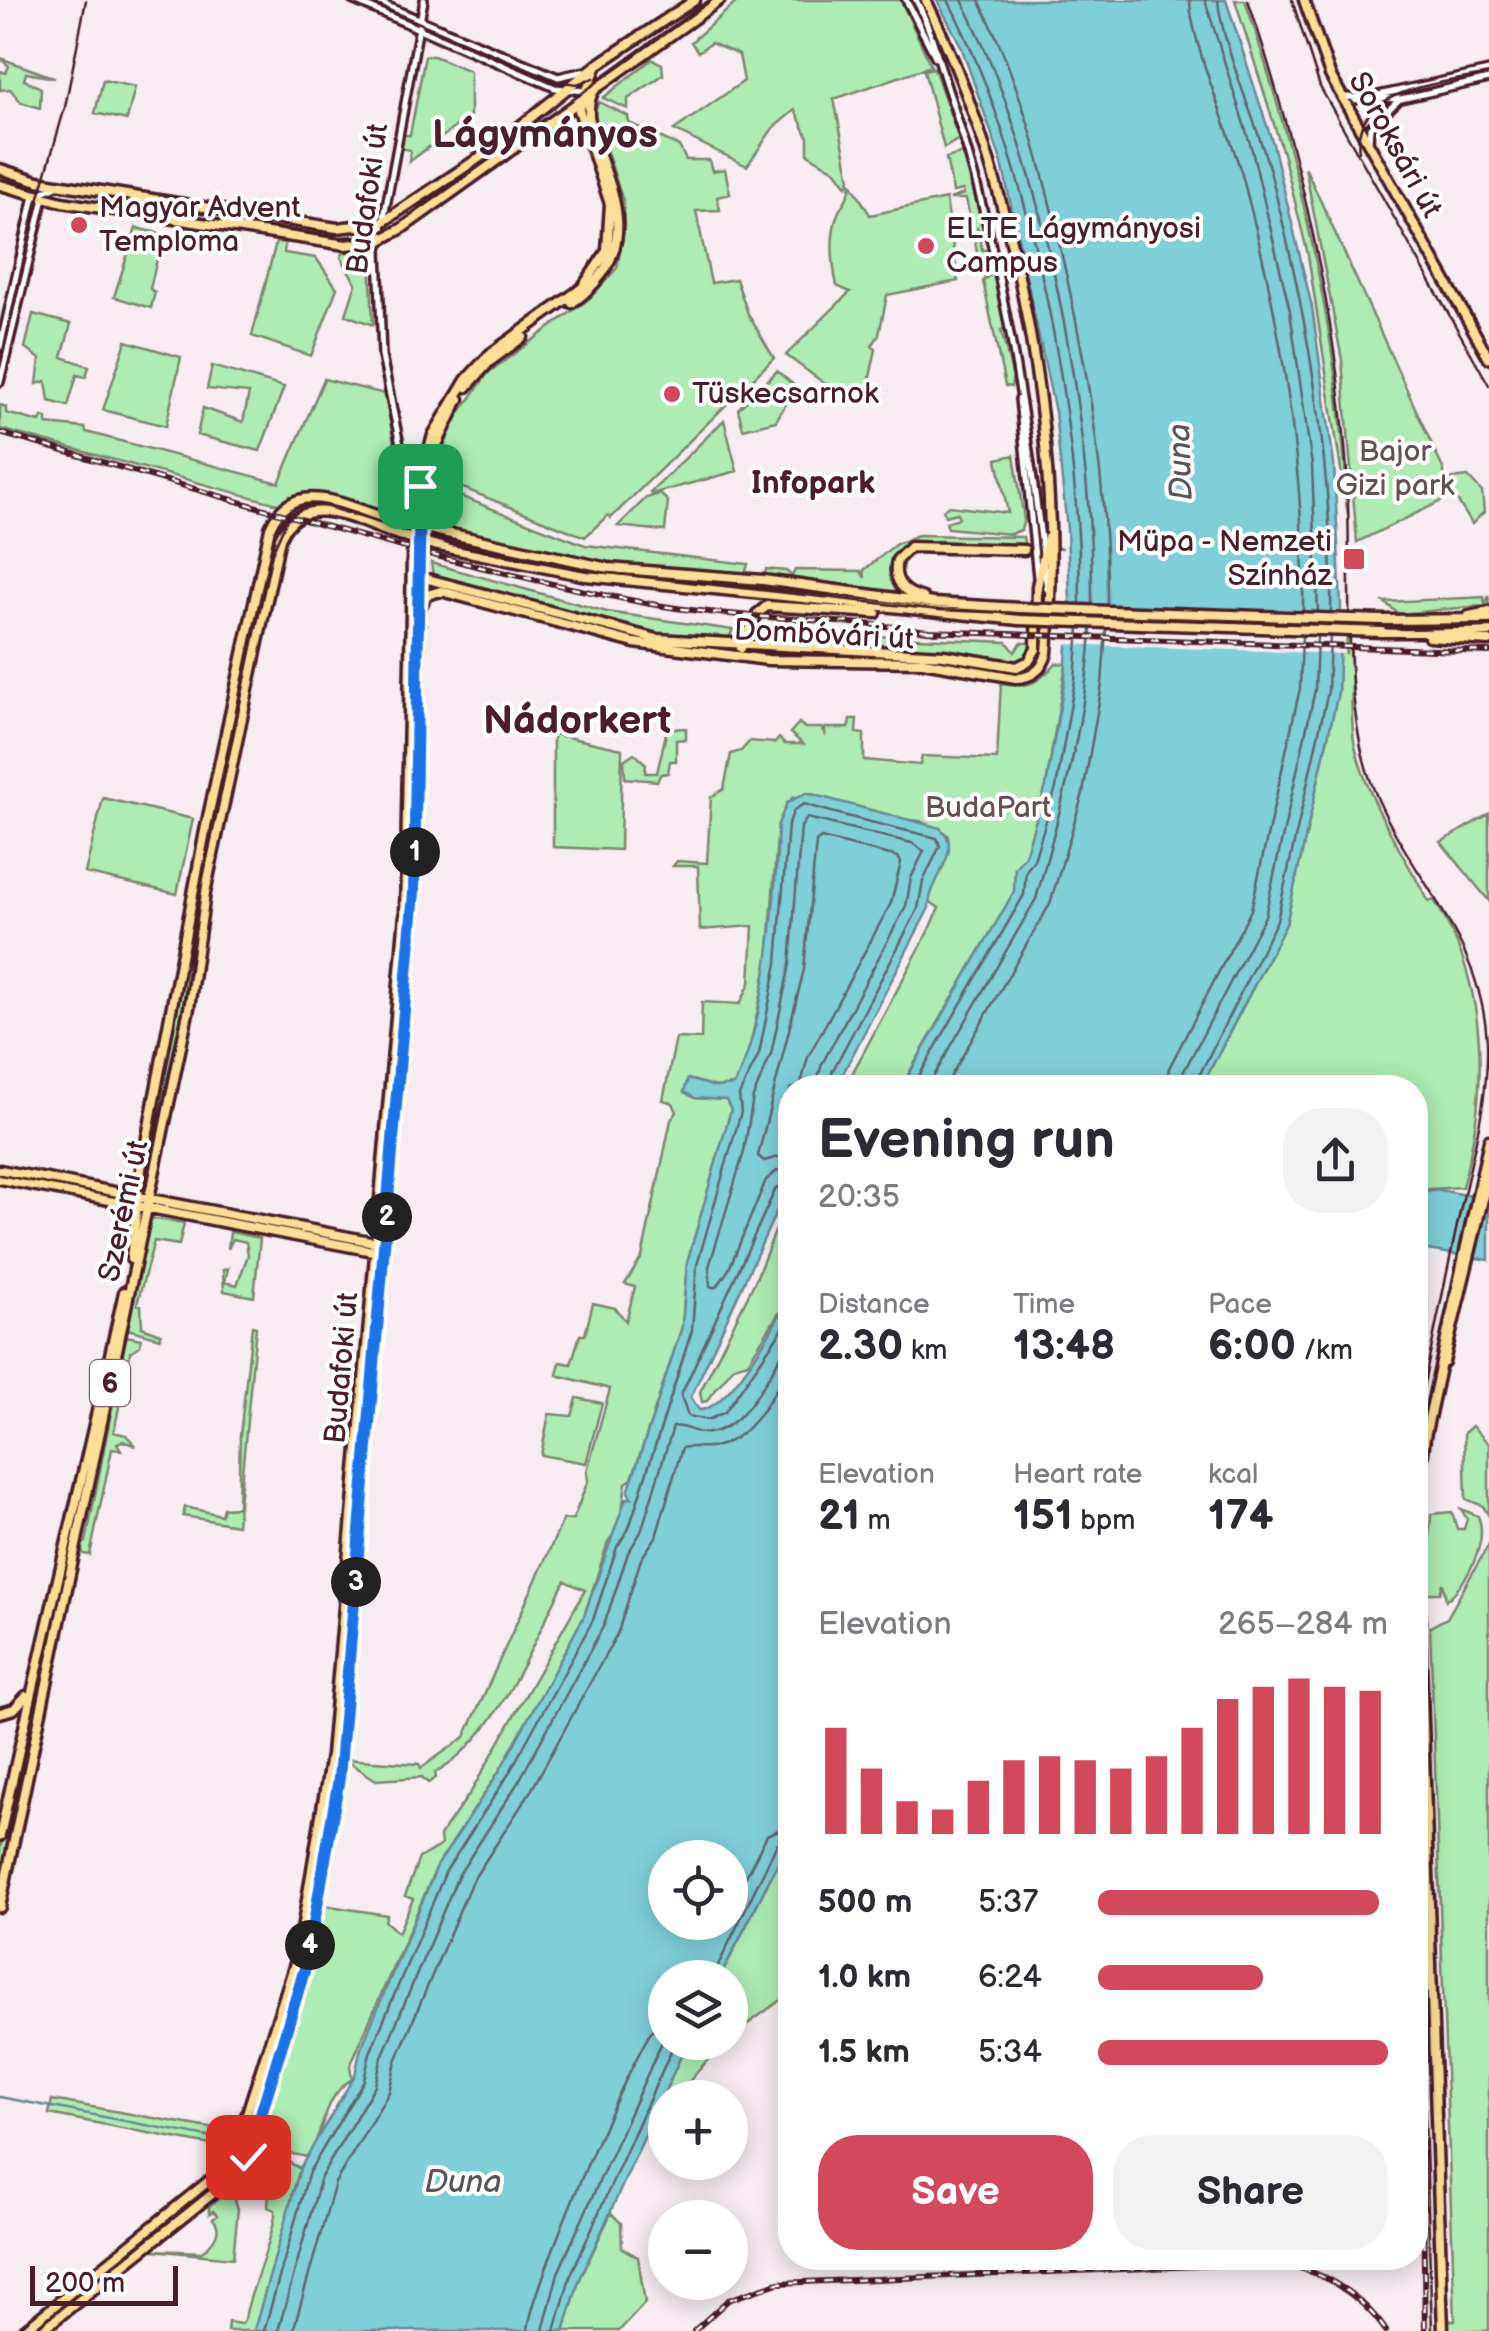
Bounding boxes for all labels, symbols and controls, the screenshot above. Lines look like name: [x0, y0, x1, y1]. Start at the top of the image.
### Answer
street label: Soroksári út: [1340, 66, 1450, 224]
district label: Lágymányos: [432, 111, 658, 159]
street label: Budafoki út: [340, 121, 396, 277]
place label: Magyar Advent Temploma: [99, 190, 301, 260]
place label: ELTE Lágymányosi Campus: [946, 211, 1201, 281]
marker: Magyar Advent Temploma: [68, 214, 90, 236]
marker: ELTE Lágymányosi Campus: [915, 235, 937, 257]
place label: Tüskecsarnok: [692, 376, 879, 412]
marker: Tüskecsarnok: [661, 383, 683, 405]
water label: Duna: [1160, 423, 1202, 501]
park label: Bajor Gizi park: [1336, 434, 1455, 504]
pin: [378, 444, 463, 529]
icon: arrive: [393, 459, 448, 514]
district label: Infopark: [751, 464, 875, 503]
place label: Müpa - Nemzeti Színház: [1117, 524, 1333, 594]
marker: Müpa - Nemzeti Színház: [1341, 546, 1367, 572]
street label: Dombóvári út: [733, 612, 915, 658]
district label: Nádorkert: [483, 697, 671, 745]
park label: BudaPart: [925, 790, 1051, 826]
pin: 1: [390, 827, 440, 877]
text: 1: [409, 835, 421, 868]
text: Evening run: [818, 1107, 1115, 1174]
button: share: [1283, 1108, 1388, 1213]
street label: Szerémi út: [91, 1137, 157, 1285]
text: 20:35: [818, 1178, 900, 1217]
pin: 2: [362, 1192, 412, 1242]
text: 2: [379, 1200, 395, 1233]
text: Distance: [818, 1288, 930, 1321]
text: Time: [1013, 1288, 1075, 1321]
text: Pace: [1208, 1288, 1272, 1321]
street label: Budafoki út: [317, 1291, 367, 1445]
text: 2.30: [818, 1321, 903, 1372]
text: 13:48: [1013, 1321, 1115, 1372]
text: 6:00: [1208, 1321, 1296, 1372]
text: km: [903, 1334, 948, 1367]
text: /km: [1296, 1334, 1353, 1367]
road number: 6: [90, 1360, 130, 1406]
text: Elevation: [818, 1458, 935, 1491]
text: Heart rate: [1013, 1458, 1142, 1491]
text: kcal: [1208, 1458, 1258, 1491]
text: 21: [818, 1491, 860, 1542]
text: 151: [1013, 1491, 1073, 1542]
text: 174: [1208, 1491, 1274, 1542]
text: m: [860, 1504, 891, 1537]
text: bpm: [1073, 1504, 1135, 1537]
pin: 3: [331, 1557, 381, 1607]
text: 3: [348, 1565, 364, 1598]
text: Elevation: [818, 1605, 951, 1644]
text: 265–284 m: [1218, 1605, 1388, 1644]
map controls: [648, 1840, 748, 2300]
button: locate: [648, 1840, 748, 1940]
text: 500 m: [818, 1883, 912, 1922]
text: 5:37: [978, 1883, 1038, 1922]
pin: 4: [285, 1920, 335, 1970]
text: 4: [302, 1928, 318, 1961]
text: 1.0 km: [818, 1958, 911, 1997]
text: 6:24: [978, 1958, 1042, 1997]
button: layers: [648, 1960, 748, 2060]
text: 1.5 km: [818, 2033, 910, 2072]
text: 5:34: [978, 2033, 1042, 2072]
button: +: [648, 2080, 748, 2180]
pin: [206, 2115, 291, 2200]
icon: check: [221, 2130, 276, 2185]
button: Save: [818, 2135, 1093, 2250]
button: Share: [1113, 2135, 1388, 2250]
water label: Duna: [424, 2163, 502, 2202]
button: −: [648, 2200, 748, 2300]
scale bar: [30, 2261, 178, 2306]
text: 200 m: [45, 2267, 125, 2300]

